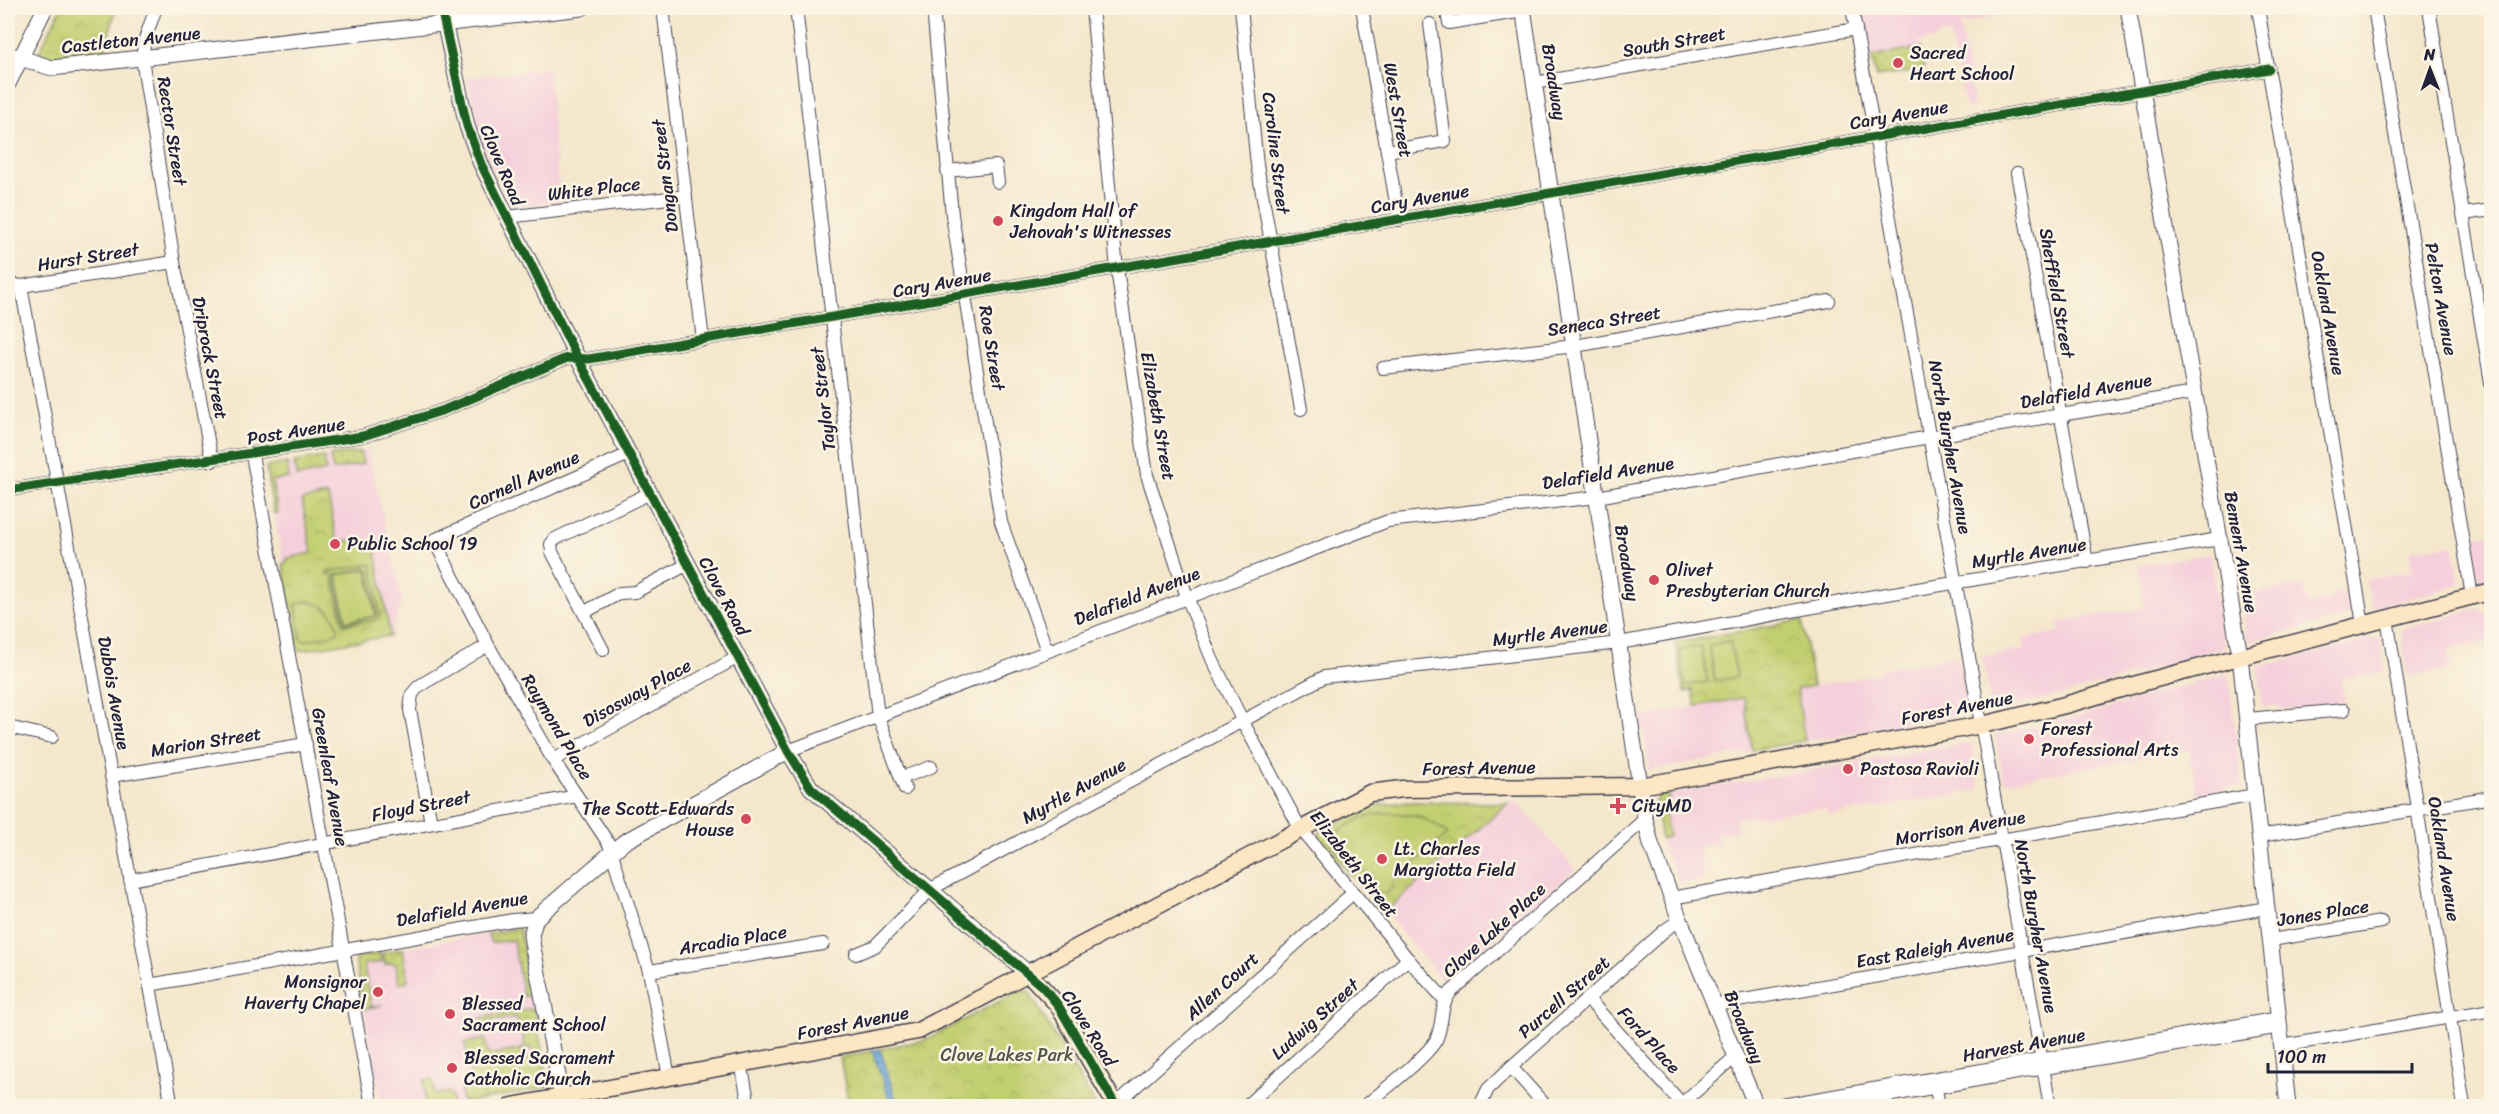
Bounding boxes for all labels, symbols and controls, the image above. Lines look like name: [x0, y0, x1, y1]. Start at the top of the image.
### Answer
street label: Castleton Avenue: [60, 17, 202, 63]
street label: South Street: [1620, 17, 1728, 67]
place label: Sacred Heart School: [1910, 37, 2015, 90]
north arrow: [2400, 39, 2460, 99]
text: N: [2423, 40, 2436, 69]
street label: Broadway: [1532, 41, 1576, 123]
marker: Sacred Heart School: [1891, 56, 1905, 70]
street label: West Street: [1374, 60, 1422, 160]
street label: Rector Street: [148, 74, 197, 189]
street label: Caroline Street: [1253, 90, 1299, 216]
street label: Cary Avenue: [1847, 91, 1951, 139]
street label: Dongan Street: [642, 117, 688, 234]
street label: Clove Road: [470, 119, 534, 212]
street label: White Place: [546, 167, 642, 211]
street label: Cary Avenue: [1368, 175, 1472, 223]
place label: Kingdom Hall of Jehovah's Witnesses: [1009, 195, 1172, 248]
marker: Kingdom Hall of Jehovah's Witnesses: [991, 214, 1005, 228]
street label: Sheffield Street: [2030, 225, 2084, 361]
street label: Hurst Street: [35, 233, 142, 281]
street label: Pelton Avenue: [2415, 240, 2467, 358]
street label: Oakland Avenue: [2301, 248, 2355, 378]
street label: Cary Avenue: [890, 259, 994, 307]
street label: Driprock Street: [182, 294, 238, 422]
street label: Seneca Street: [1545, 296, 1663, 346]
street label: Roe Street: [969, 303, 1015, 394]
street label: Taylor Street: [801, 344, 845, 453]
street label: Elizabeth Street: [1131, 349, 1185, 483]
street label: North Burgher Avenue: [1919, 357, 1981, 537]
street label: Delafield Avenue: [2018, 364, 2155, 418]
street label: Post Avenue: [245, 407, 347, 455]
street label: Cornell Avenue: [463, 441, 585, 519]
street label: Delafield Avenue: [1540, 447, 1676, 499]
street label: Bement Avenue: [2215, 489, 2267, 615]
street label: Broadway: [1605, 522, 1649, 604]
place label: Public School 19: [347, 528, 478, 560]
street label: Myrtle Avenue: [1969, 528, 2089, 578]
marker: Public School 19: [328, 537, 342, 551]
street label: Clove Road: [690, 550, 759, 643]
place label: Olivet Presbyterian Church: [1666, 554, 1830, 607]
street label: Delafield Avenue: [1069, 557, 1205, 635]
marker: Olivet Presbyterian Church: [1647, 573, 1661, 587]
street label: Myrtle Avenue: [1491, 610, 1609, 656]
street label: Dubois Avenue: [88, 634, 140, 753]
street label: Disosway Place: [577, 650, 697, 736]
street label: Raymond Place: [512, 668, 602, 786]
street label: Forest Avenue: [1898, 681, 2016, 735]
street label: Greenleaf Avenue: [302, 705, 358, 849]
place label: Forest Professional Arts: [2041, 713, 2179, 766]
street label: Marion Street: [148, 717, 264, 767]
marker: Forest Professional Arts: [2022, 732, 2036, 746]
street label: Myrtle Avenue: [1016, 749, 1132, 833]
street label: Forest Avenue: [1422, 751, 1536, 785]
place label: Pastosa Ravioli: [1860, 753, 1980, 785]
marker: Pastosa Ravioli: [1841, 762, 1855, 776]
street label: Floyd Street: [369, 781, 474, 831]
place label: CityMD: [1632, 790, 1692, 822]
place label: The Scott-Edwards House: [582, 793, 735, 846]
street label: Oakland Avenue: [2418, 794, 2470, 924]
marker: CityMD: [1609, 797, 1627, 815]
street label: Morrison Avenue: [1892, 801, 2028, 855]
street label: Elizabeth Street: [1301, 803, 1407, 925]
marker: The Scott-Edwards House: [739, 812, 753, 826]
place label: Lt. Charles Margiotta Field: [1394, 833, 1516, 886]
street label: North Burgher Avenue: [2005, 836, 2067, 1016]
marker: Lt. Charles Margiotta Field: [1375, 852, 1389, 866]
street label: Clove Lake Place: [1435, 874, 1554, 986]
street label: Delafield Avenue: [394, 882, 531, 936]
street label: Jones Place: [2274, 890, 2371, 936]
street label: Arcadia Place: [676, 916, 789, 964]
street label: East Raleigh Avenue: [1854, 918, 2016, 978]
street label: Allen Court: [1177, 944, 1267, 1029]
street label: Purcell Street: [1510, 947, 1618, 1046]
place label: Monsignor Haverty Chapel: [244, 966, 368, 1019]
street label: Ludwig Street: [1263, 970, 1367, 1068]
street label: Clove Road: [1053, 983, 1126, 1074]
marker: Monsignor Haverty Chapel: [371, 985, 385, 999]
street label: Broadway: [1715, 985, 1774, 1069]
place label: Blessed Sacrament School: [462, 988, 606, 1041]
street label: Forest Avenue: [794, 996, 912, 1050]
street label: Ford Place: [1609, 998, 1689, 1082]
marker: Blessed Sacrament School: [443, 1007, 457, 1021]
street label: Harvest Avenue: [1960, 1018, 2088, 1072]
scale bar: [2268, 1036, 2412, 1074]
park label: Clove Lakes Park: [940, 1039, 1074, 1071]
text: 100 m: [2277, 1041, 2326, 1073]
place label: Blessed Sacrament Catholic Church: [464, 1042, 615, 1095]
marker: Blessed Sacrament Catholic Church: [445, 1061, 459, 1075]

